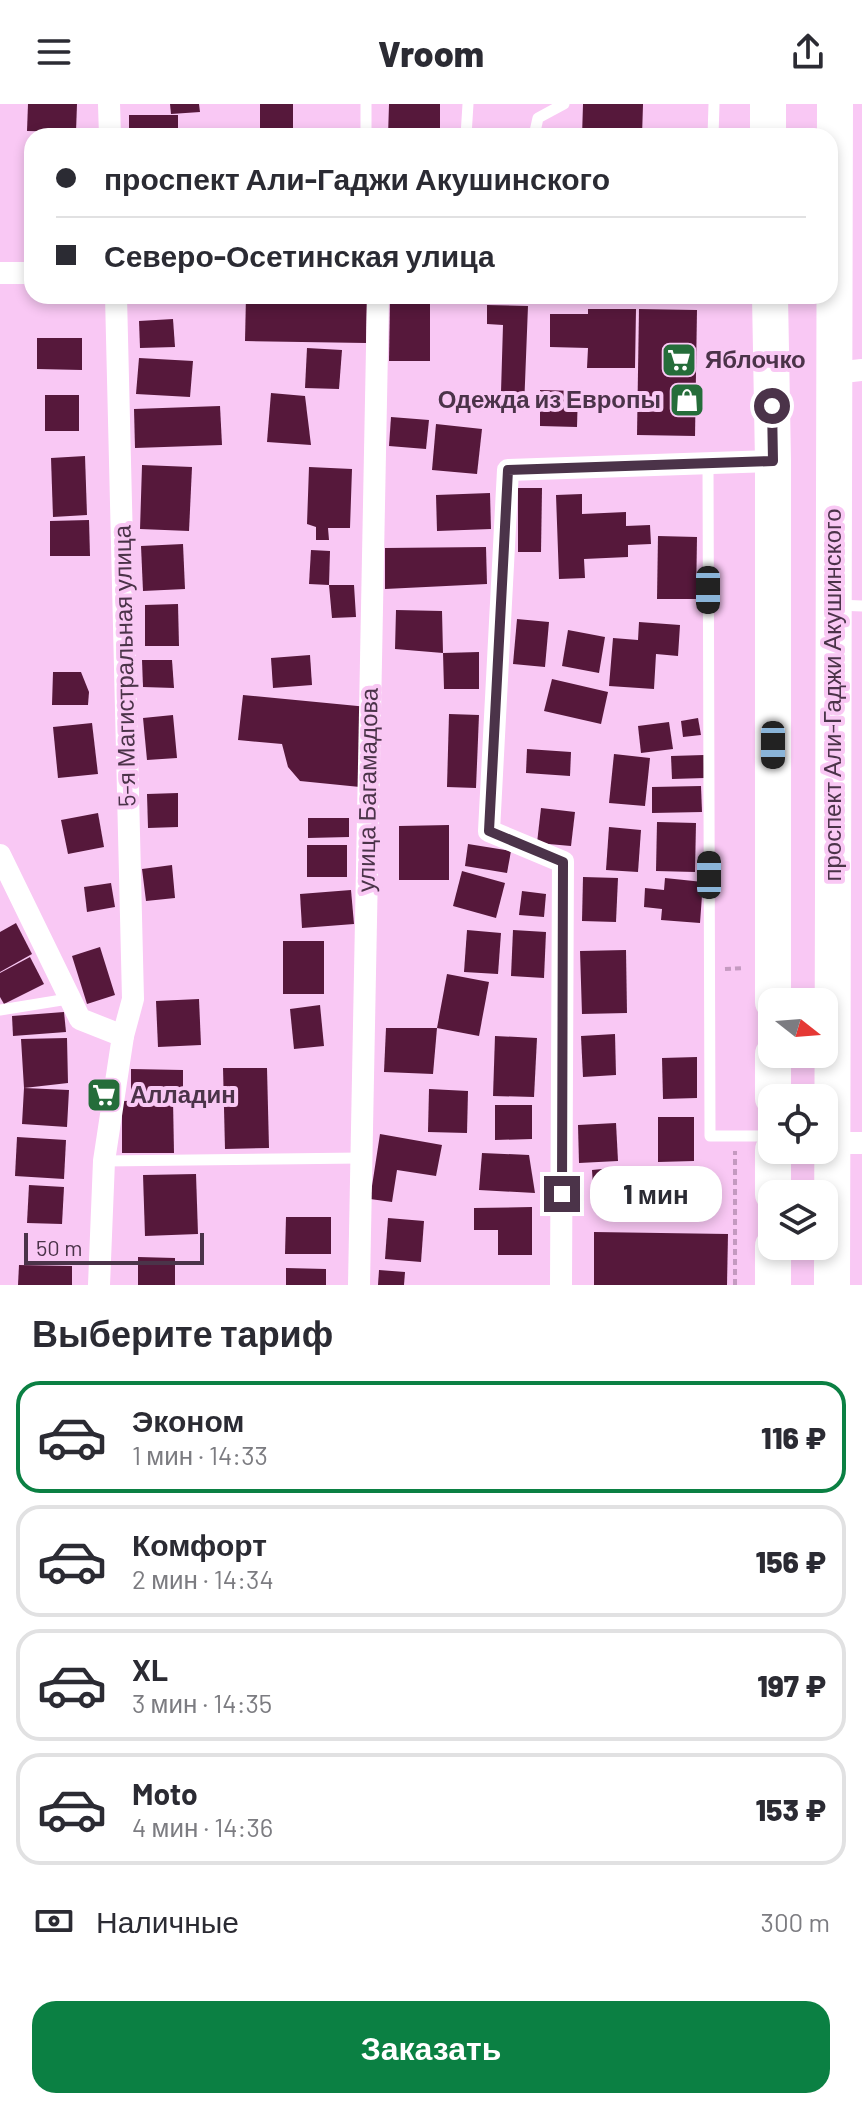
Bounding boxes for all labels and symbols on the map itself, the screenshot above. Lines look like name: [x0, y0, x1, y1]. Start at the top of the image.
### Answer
supermarket icon: Яблочко: [660, 341, 698, 379]
place label: Яблочко: [705, 344, 806, 373]
shop icon: Одежда из Европы: [668, 381, 706, 419]
place label: Одежда из Европы: [438, 384, 661, 413]
route start: [754, 388, 790, 424]
street label: проспект Али-Гаджи Акушинского: [817, 508, 846, 882]
street label: 5-я Магистральная улица: [107, 524, 140, 807]
car: [696, 566, 720, 614]
street label: улица Багамадова: [350, 687, 383, 892]
car: [761, 721, 785, 769]
car: [697, 851, 721, 899]
north arrow: [758, 988, 838, 1068]
supermarket icon: Алладин: [85, 1076, 123, 1114]
place label: Алладин: [130, 1079, 236, 1108]
callout: 1 мин: [590, 1166, 722, 1222]
route end: [544, 1176, 580, 1212]
scale bar: [24, 1229, 204, 1265]

